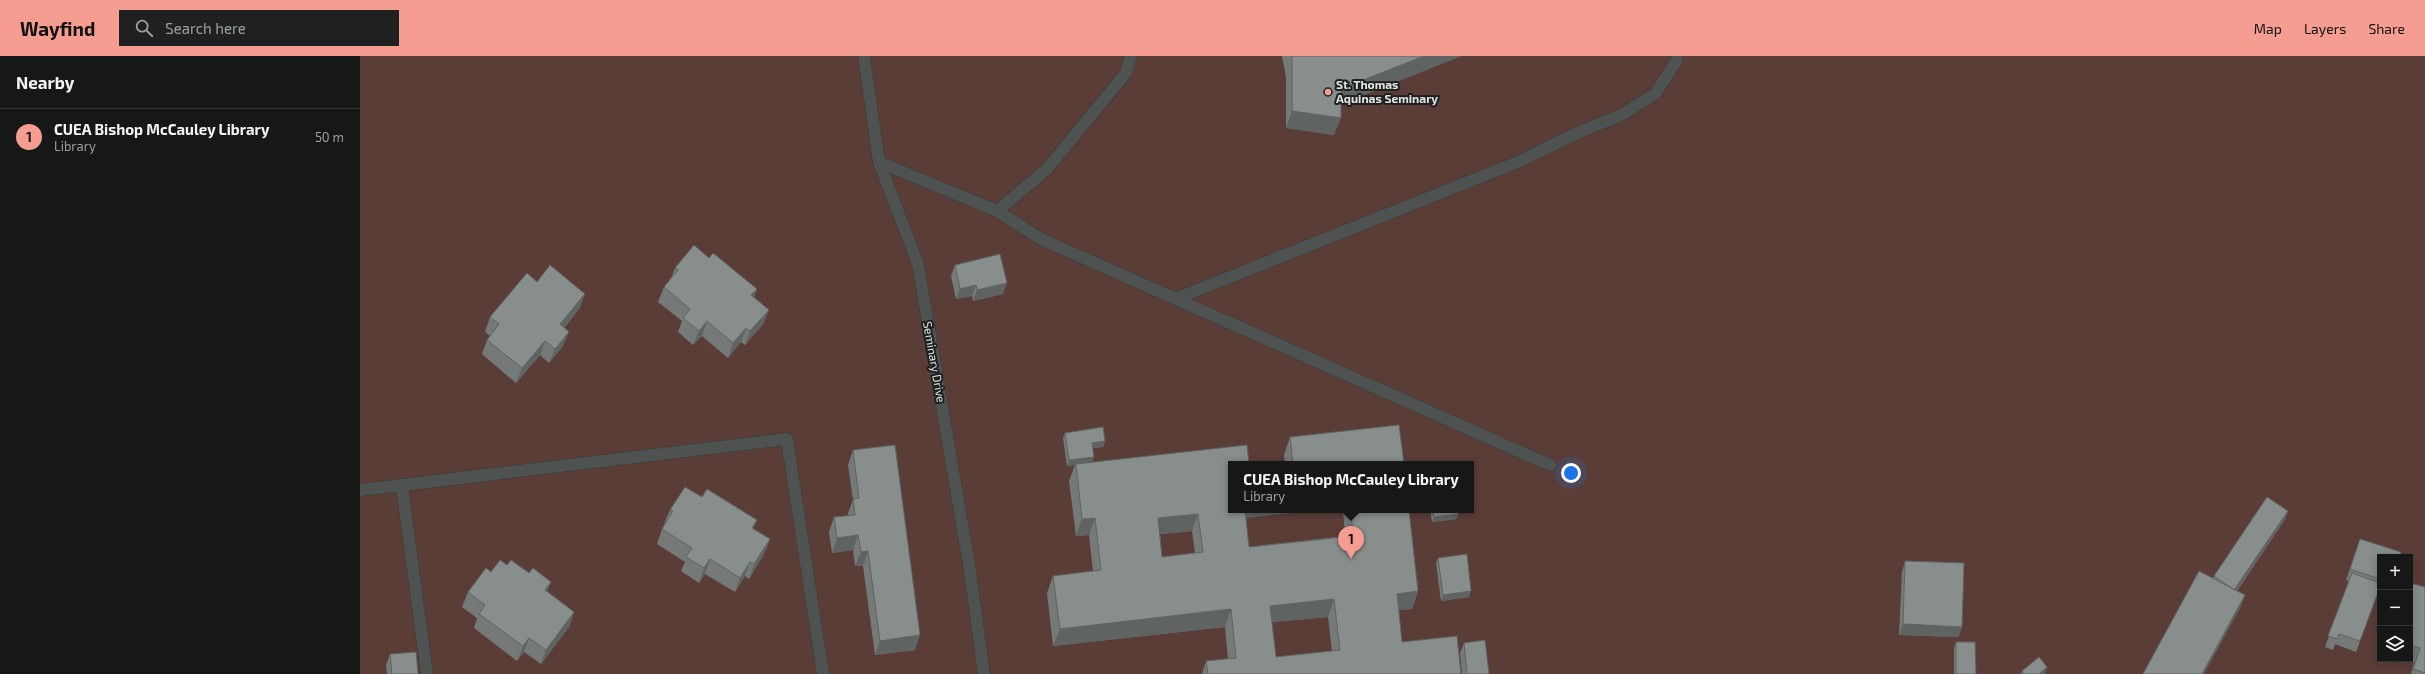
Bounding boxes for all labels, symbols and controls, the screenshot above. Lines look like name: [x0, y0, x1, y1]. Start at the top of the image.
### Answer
search box: [119, 10, 399, 46]
text: Wayfind: [20, 17, 95, 40]
icon: search: [133, 17, 155, 39]
text: Search here: [165, 19, 246, 37]
text: Map: [2254, 20, 2282, 37]
text: Layers: [2304, 20, 2346, 37]
text: Share: [2368, 20, 2405, 37]
text: Nearby: [16, 72, 74, 92]
place label: St. Thomas Aquinas Seminary: [1336, 77, 1438, 106]
marker: St. Thomas Aquinas Seminary: [1323, 87, 1333, 97]
text: CUEA Bishop McCauley Library: [54, 120, 270, 138]
text: 1: [26, 129, 32, 145]
text: 50 m: [315, 129, 344, 145]
text: Library: [54, 138, 96, 154]
street label: Seminary Drive: [921, 320, 949, 404]
popup: [1228, 461, 1474, 513]
your location: [1561, 463, 1581, 483]
text: CUEA Bishop McCauley Library: [1243, 470, 1459, 488]
text: Library: [1243, 488, 1285, 504]
pin: 1: [1338, 526, 1364, 559]
map controls: [2377, 554, 2413, 662]
button: +: [2377, 554, 2413, 590]
button: −: [2377, 590, 2413, 626]
button: layers: [2377, 626, 2413, 662]

